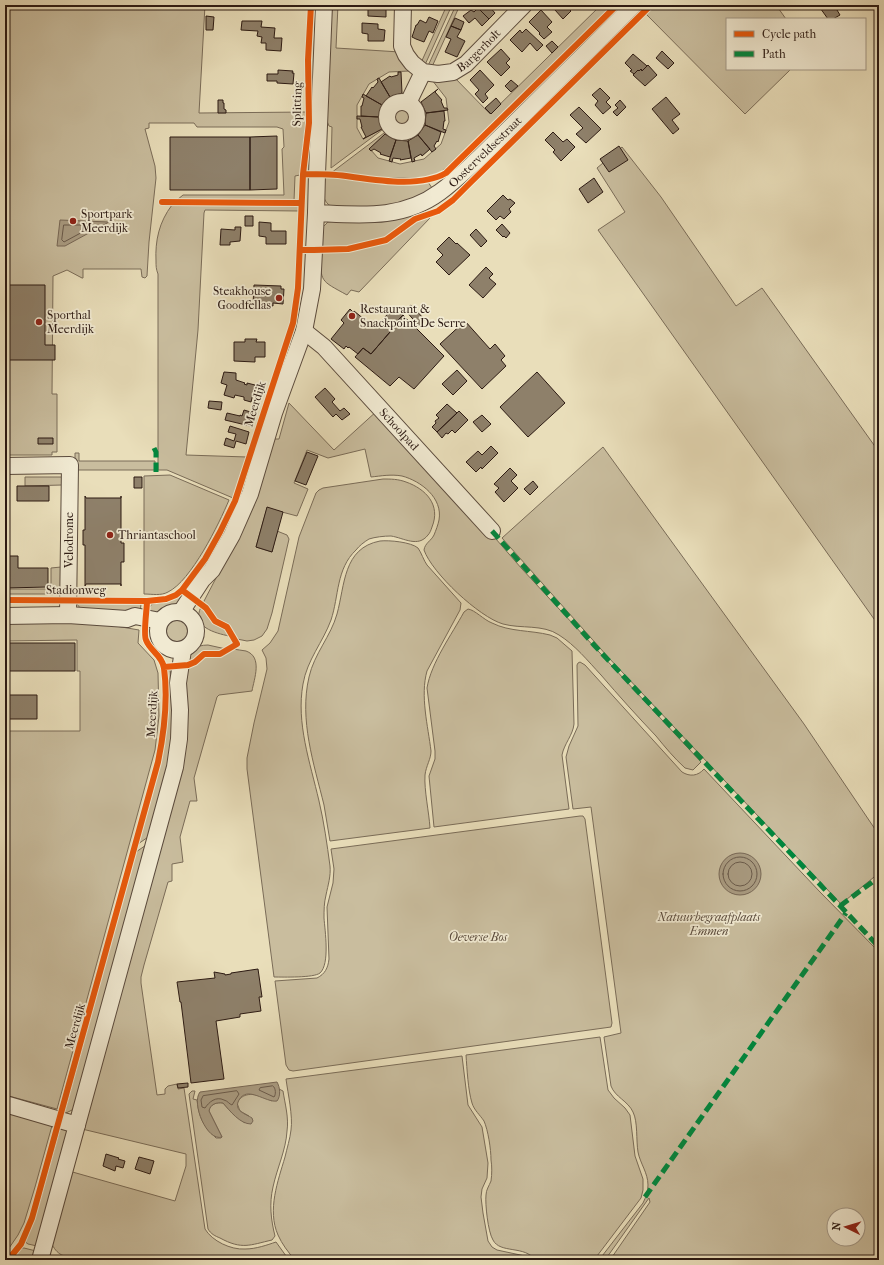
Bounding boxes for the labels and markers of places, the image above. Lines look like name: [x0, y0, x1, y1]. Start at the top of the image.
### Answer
place label: Sportpark Meerdijk: [81, 207, 133, 235]
marker: Sportpark Meerdijk: [68, 216, 78, 226]
place label: Steakhouse Goodfellas: [213, 284, 272, 312]
marker: Steakhouse Goodfellas: [274, 293, 284, 303]
place label: Restaurant & Snackpoint De Serre: [360, 302, 466, 330]
place label: Sporthal Meerdijk: [47, 308, 95, 336]
marker: Restaurant & Snackpoint De Serre: [347, 311, 357, 321]
marker: Sporthal Meerdijk: [34, 317, 44, 327]
place label: Thriantaschool: [118, 528, 196, 542]
marker: Thriantaschool: [105, 530, 115, 540]

